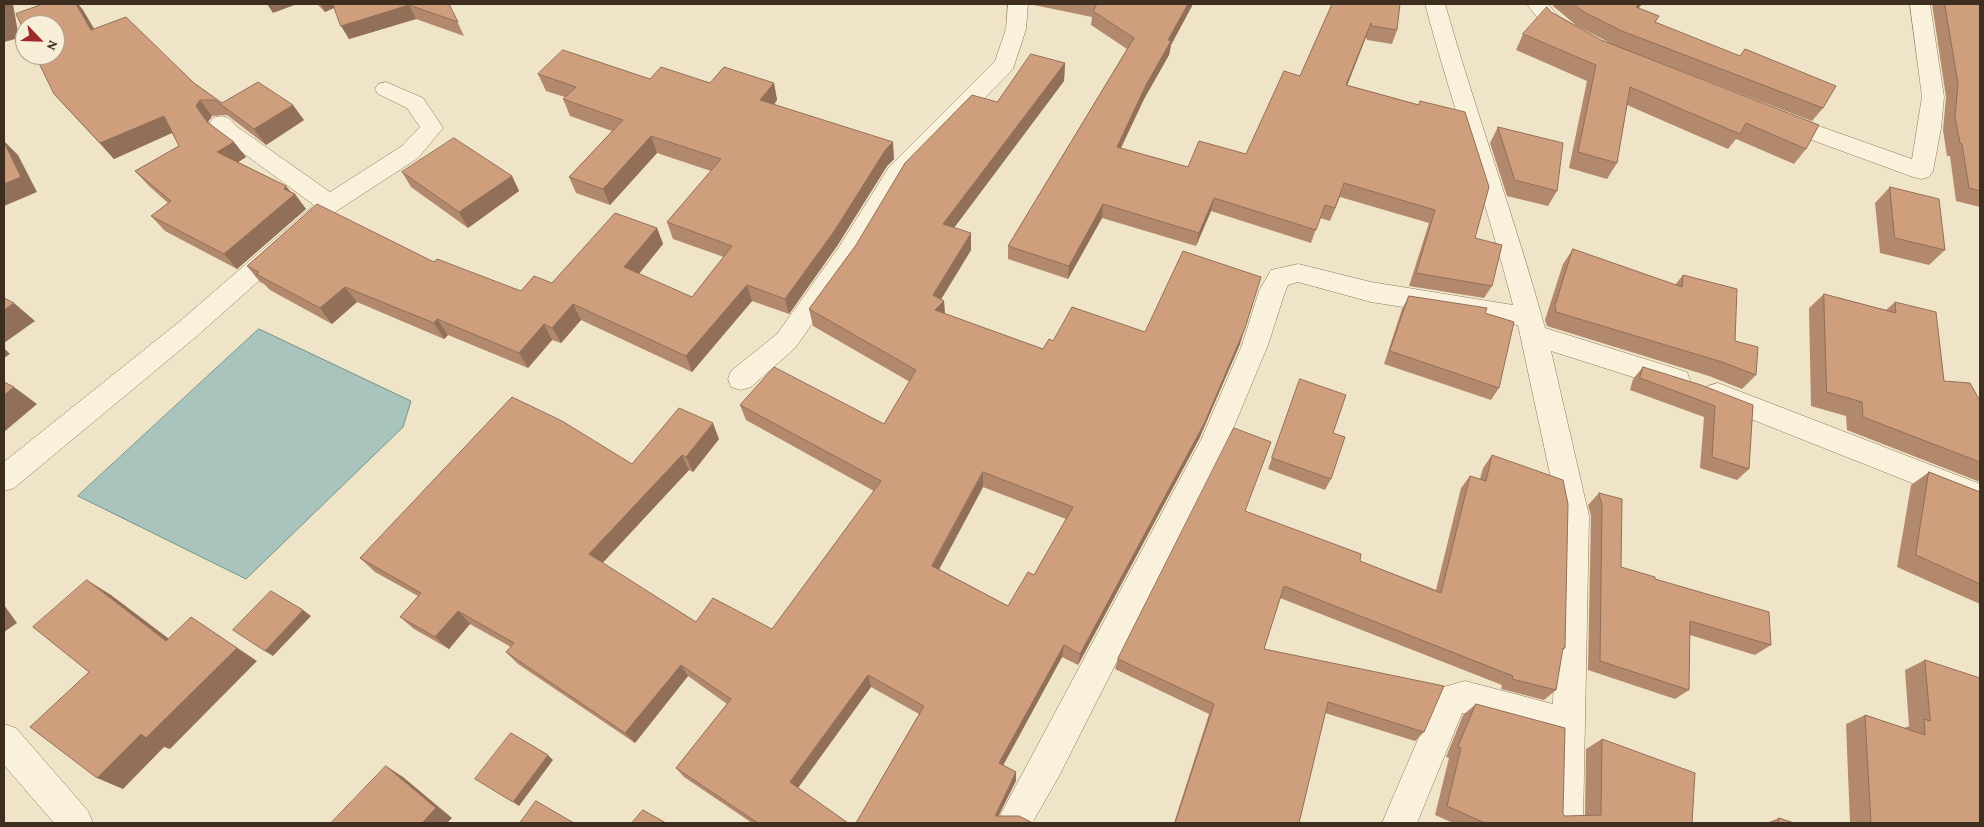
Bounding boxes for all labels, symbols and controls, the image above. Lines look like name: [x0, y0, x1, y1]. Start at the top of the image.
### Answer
north arrow: [15, 15, 65, 65]
text: N: [44, 38, 62, 53]

